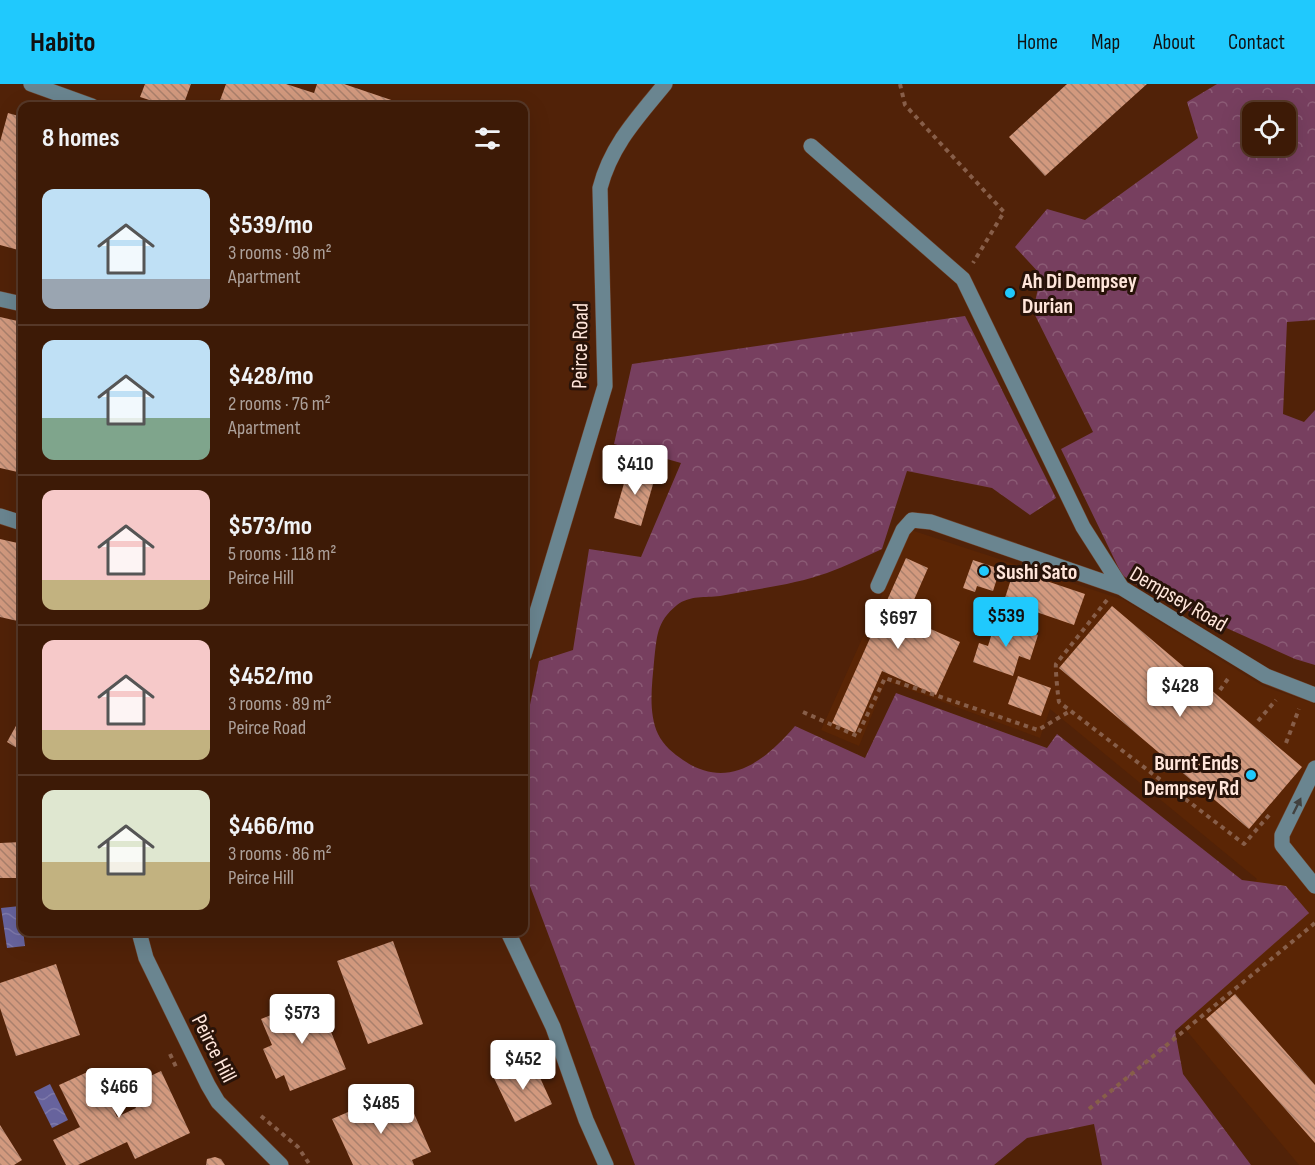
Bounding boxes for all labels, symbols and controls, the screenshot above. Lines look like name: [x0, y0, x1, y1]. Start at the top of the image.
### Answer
text: Habito: [30, 26, 96, 59]
text: Home: [1017, 30, 1058, 55]
text: Map: [1091, 30, 1120, 55]
text: About: [1153, 30, 1195, 55]
text: Contact: [1228, 30, 1285, 55]
map controls: [1242, 102, 1296, 156]
button: locate: [1242, 102, 1296, 156]
icon: filters: [471, 122, 504, 155]
text: 8 homes: [42, 123, 120, 154]
text: $539/mo: [228, 210, 313, 241]
icon: home: [90, 213, 162, 285]
text: 3 rooms · 98 m²: [228, 241, 332, 265]
text: Apartment: [228, 265, 301, 289]
place label: Ah Di Dempsey Durian: [1021, 268, 1137, 320]
marker: Ah Di Dempsey Durian: [1003, 286, 1017, 300]
street label: Peirce Road: [566, 303, 595, 389]
text: $428/mo: [228, 361, 314, 392]
icon: home: [90, 364, 162, 436]
text: 2 rooms · 76 m²: [228, 392, 331, 416]
text: Apartment: [228, 416, 301, 440]
pin: $410: [599, 445, 671, 496]
text: $410: [617, 452, 653, 476]
text: $573/mo: [228, 511, 312, 542]
icon: home: [90, 514, 162, 586]
text: 5 rooms · 118 m²: [228, 542, 337, 566]
place label: Sushi Sato: [996, 559, 1077, 586]
street label: Dempsey Road: [1125, 561, 1232, 638]
marker: Sushi Sato: [977, 564, 991, 578]
text: Peirce Hill: [228, 566, 294, 590]
pin: $539: [970, 597, 1042, 648]
pin: $697: [862, 599, 934, 650]
text: $539: [987, 604, 1025, 628]
text: $697: [879, 606, 917, 630]
text: $452/mo: [228, 661, 313, 692]
icon: home: [90, 664, 162, 736]
pin: $428: [1144, 667, 1216, 718]
text: $428: [1161, 674, 1199, 698]
text: 3 rooms · 89 m²: [228, 692, 332, 716]
text: Peirce Road: [228, 716, 306, 740]
place label: Burnt Ends Dempsey Rd: [1144, 750, 1239, 802]
marker: Burnt Ends Dempsey Rd: [1244, 768, 1258, 782]
one-way arrow: [1291, 797, 1301, 815]
text: $466/mo: [228, 811, 314, 842]
icon: home: [90, 814, 162, 886]
text: 3 rooms · 86 m²: [228, 842, 332, 866]
text: Peirce Hill: [228, 866, 294, 890]
pin: $573: [266, 994, 338, 1045]
text: $573: [284, 1001, 320, 1025]
street label: Peirce Hill: [185, 1010, 242, 1087]
pin: $452: [487, 1040, 559, 1091]
text: $452: [504, 1047, 542, 1071]
pin: $466: [83, 1068, 155, 1119]
text: $466: [100, 1075, 138, 1099]
pin: $485: [345, 1084, 417, 1135]
text: $485: [362, 1091, 400, 1115]

